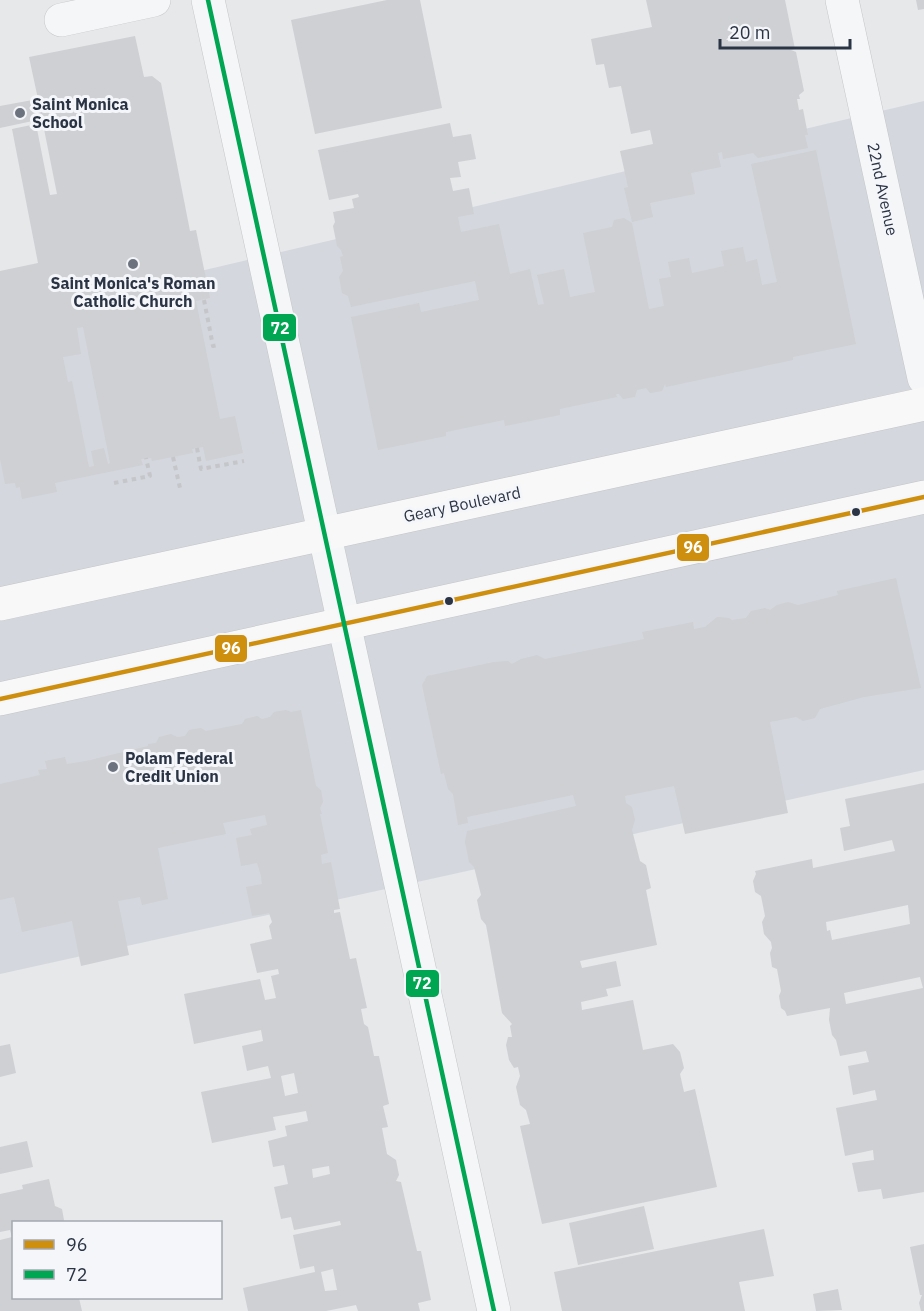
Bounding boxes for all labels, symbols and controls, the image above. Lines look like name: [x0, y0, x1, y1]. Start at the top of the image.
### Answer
scale bar: [720, 12, 850, 50]
text: 20 m: [729, 21, 771, 44]
place label: Saint Monica School: [32, 94, 129, 132]
marker: Saint Monica School: [13, 106, 27, 120]
street label: 22nd Avenue: [863, 141, 903, 238]
marker: Saint Monica's Roman Catholic Church: [126, 257, 140, 271]
place label: Saint Monica's Roman Catholic Church: [50, 273, 216, 311]
line badge: 72: [262, 313, 297, 342]
text: 72: [270, 318, 290, 338]
street label: Geary Boulevard: [402, 482, 522, 526]
unlabelled marker: [850, 506, 862, 518]
line badge: 96: [676, 533, 710, 562]
text: 96: [683, 537, 703, 557]
unlabelled marker: [443, 595, 455, 607]
line badge: 96: [214, 634, 248, 663]
text: 96: [221, 638, 241, 658]
place label: Polam Federal Credit Union: [125, 748, 233, 786]
marker: Polam Federal Credit Union: [106, 760, 120, 774]
line badge: 72: [405, 969, 440, 998]
text: 72: [412, 973, 432, 993]
legend: [12, 1221, 222, 1299]
text: 96: [66, 1233, 88, 1256]
text: 72: [66, 1263, 88, 1286]

